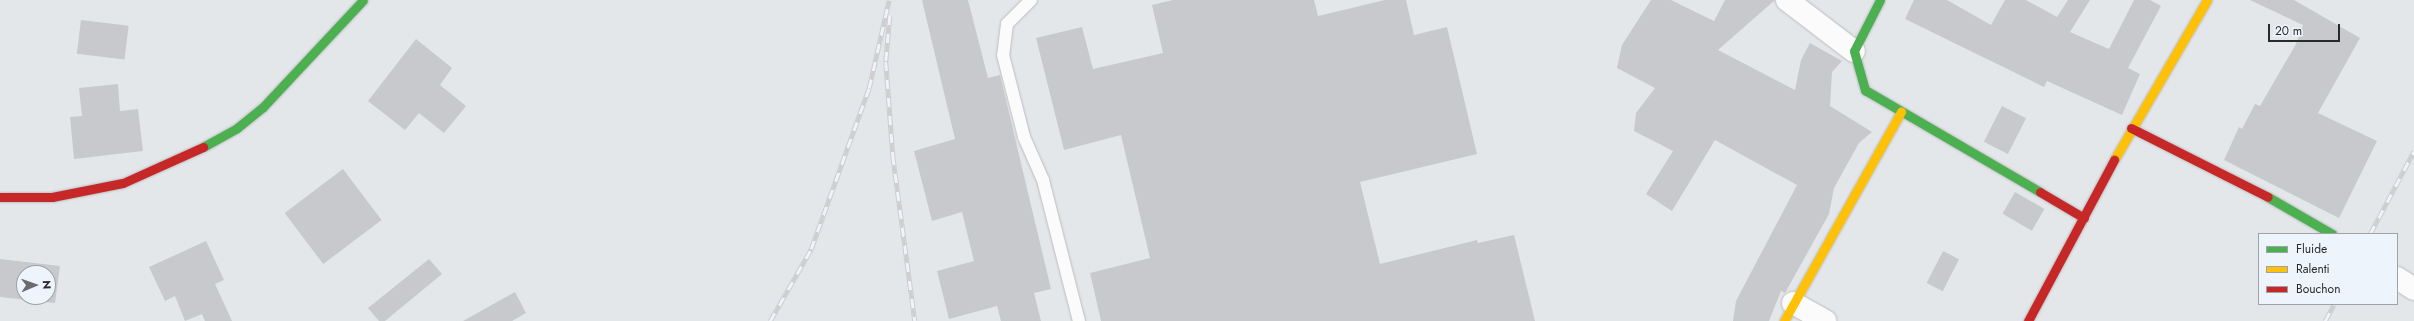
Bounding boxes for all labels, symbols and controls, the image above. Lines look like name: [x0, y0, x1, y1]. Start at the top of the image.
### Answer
scale bar: [2270, 16, 2342, 42]
text: 20 m: [2275, 22, 2302, 40]
legend: [2258, 233, 2398, 305]
text: Fluide: [2296, 240, 2327, 258]
text: Ralenti: [2296, 260, 2330, 278]
north arrow: [16, 265, 56, 305]
text: N: [39, 280, 55, 289]
text: Bouchon: [2296, 280, 2340, 298]

